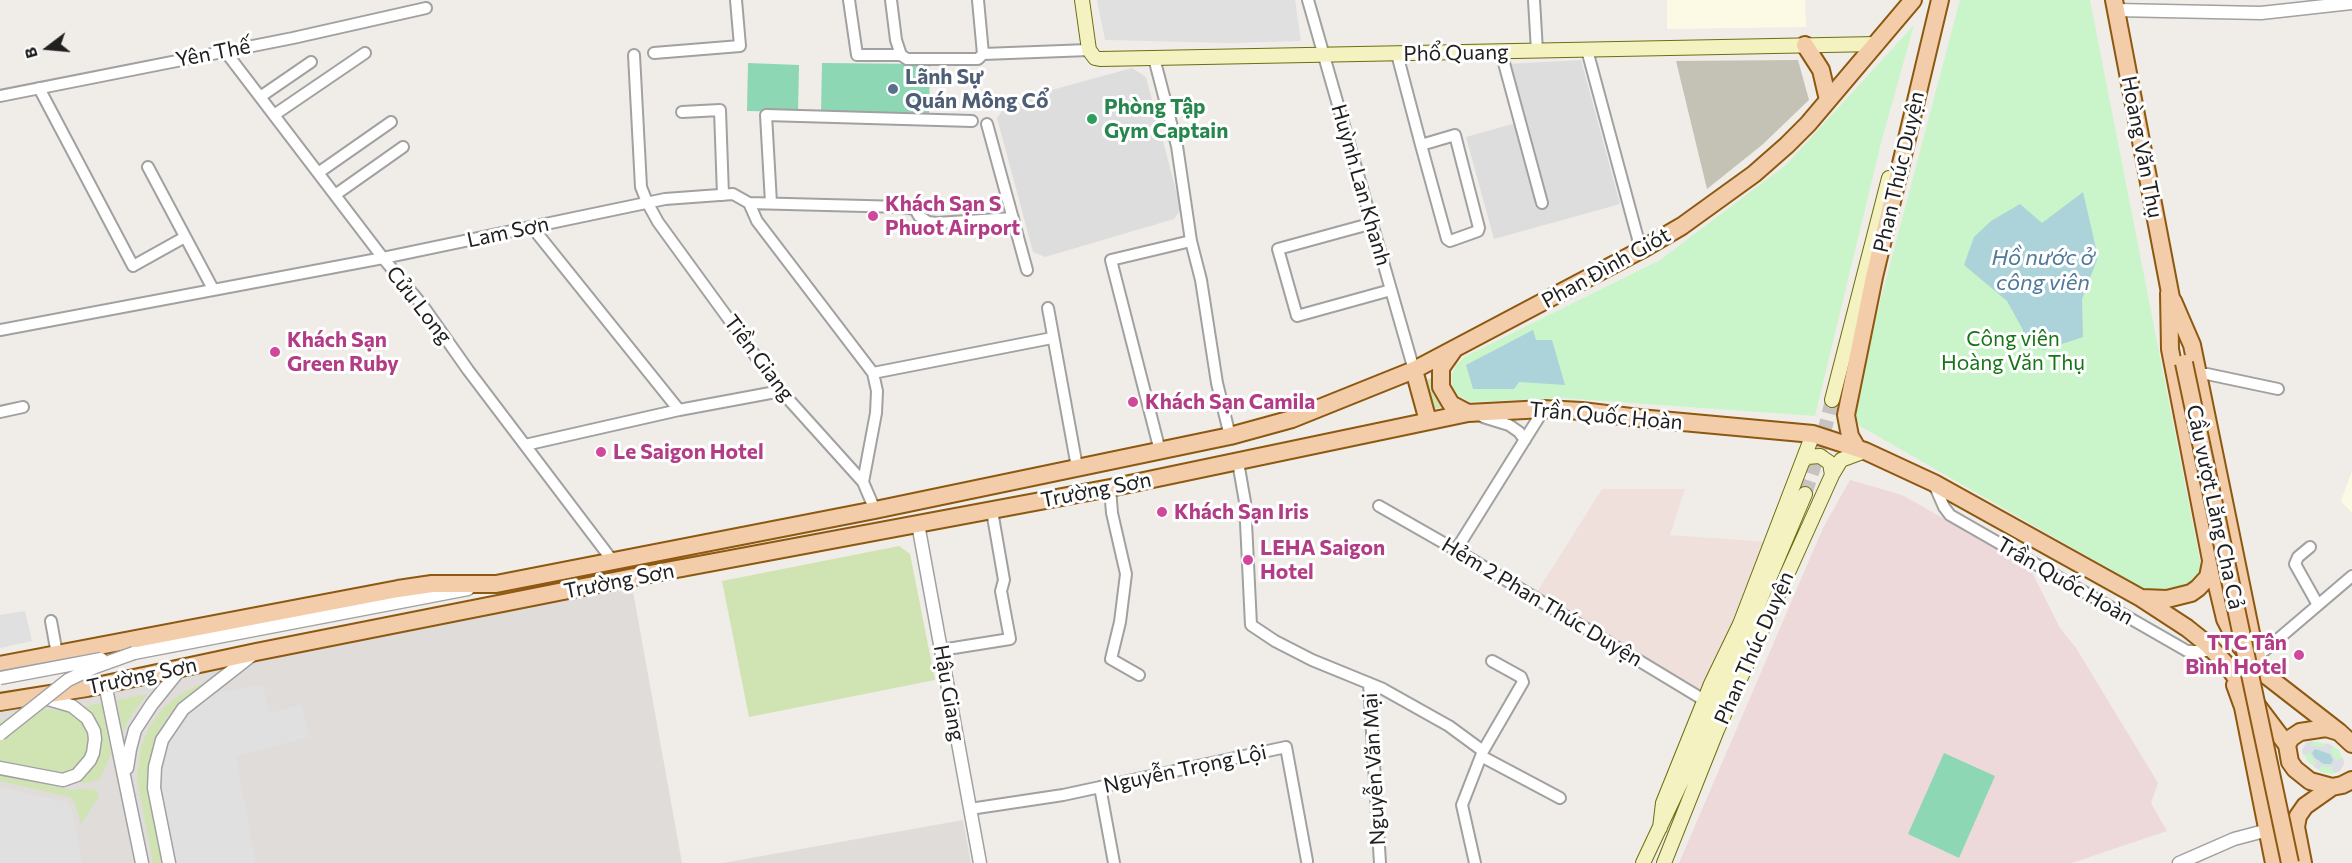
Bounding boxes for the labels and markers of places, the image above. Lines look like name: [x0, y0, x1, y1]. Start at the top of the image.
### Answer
place label: Lãnh Sự Quán Mông Cổ: [905, 64, 1048, 114]
marker: Lãnh Sự Quán Mông Cổ: [886, 82, 900, 96]
place label: Phòng Tập Gym Captain: [1104, 94, 1228, 144]
marker: Phòng Tập Gym Captain: [1085, 112, 1099, 126]
place label: Khách Sạn S Phuot Airport: [885, 191, 1020, 241]
marker: Khách Sạn S Phuot Airport: [866, 209, 880, 223]
place label: Khách Sạn Green Ruby: [287, 327, 399, 377]
marker: Khách Sạn Green Ruby: [268, 345, 282, 359]
place label: Khách Sạn Camila: [1145, 389, 1315, 415]
marker: Khách Sạn Camila: [1126, 395, 1140, 409]
place label: Le Saigon Hotel: [613, 439, 764, 465]
marker: Le Saigon Hotel: [594, 445, 608, 459]
place label: Khách Sạn Iris: [1174, 499, 1309, 525]
marker: Khách Sạn Iris: [1155, 505, 1169, 519]
place label: LEHA Saigon Hotel: [1260, 535, 1385, 585]
marker: LEHA Saigon Hotel: [1241, 553, 1255, 567]
place label: TTC Tân Bình Hotel: [2185, 630, 2287, 680]
marker: TTC Tân Bình Hotel: [2292, 648, 2306, 662]

